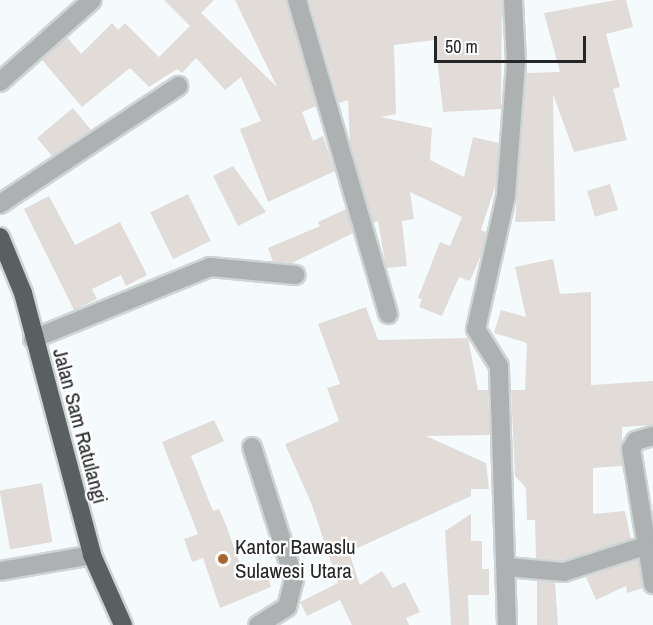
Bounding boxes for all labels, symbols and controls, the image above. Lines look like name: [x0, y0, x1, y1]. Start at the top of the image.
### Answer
scale bar: [437, 24, 588, 62]
text: 50 m: [445, 34, 478, 59]
street label: Jalan Sam Ratulangi: [47, 346, 113, 506]
place label: Kantor Bawaslu Sulawesi Utara: [235, 534, 356, 584]
marker: Kantor Bawaslu Sulawesi Utara: [216, 552, 230, 566]

